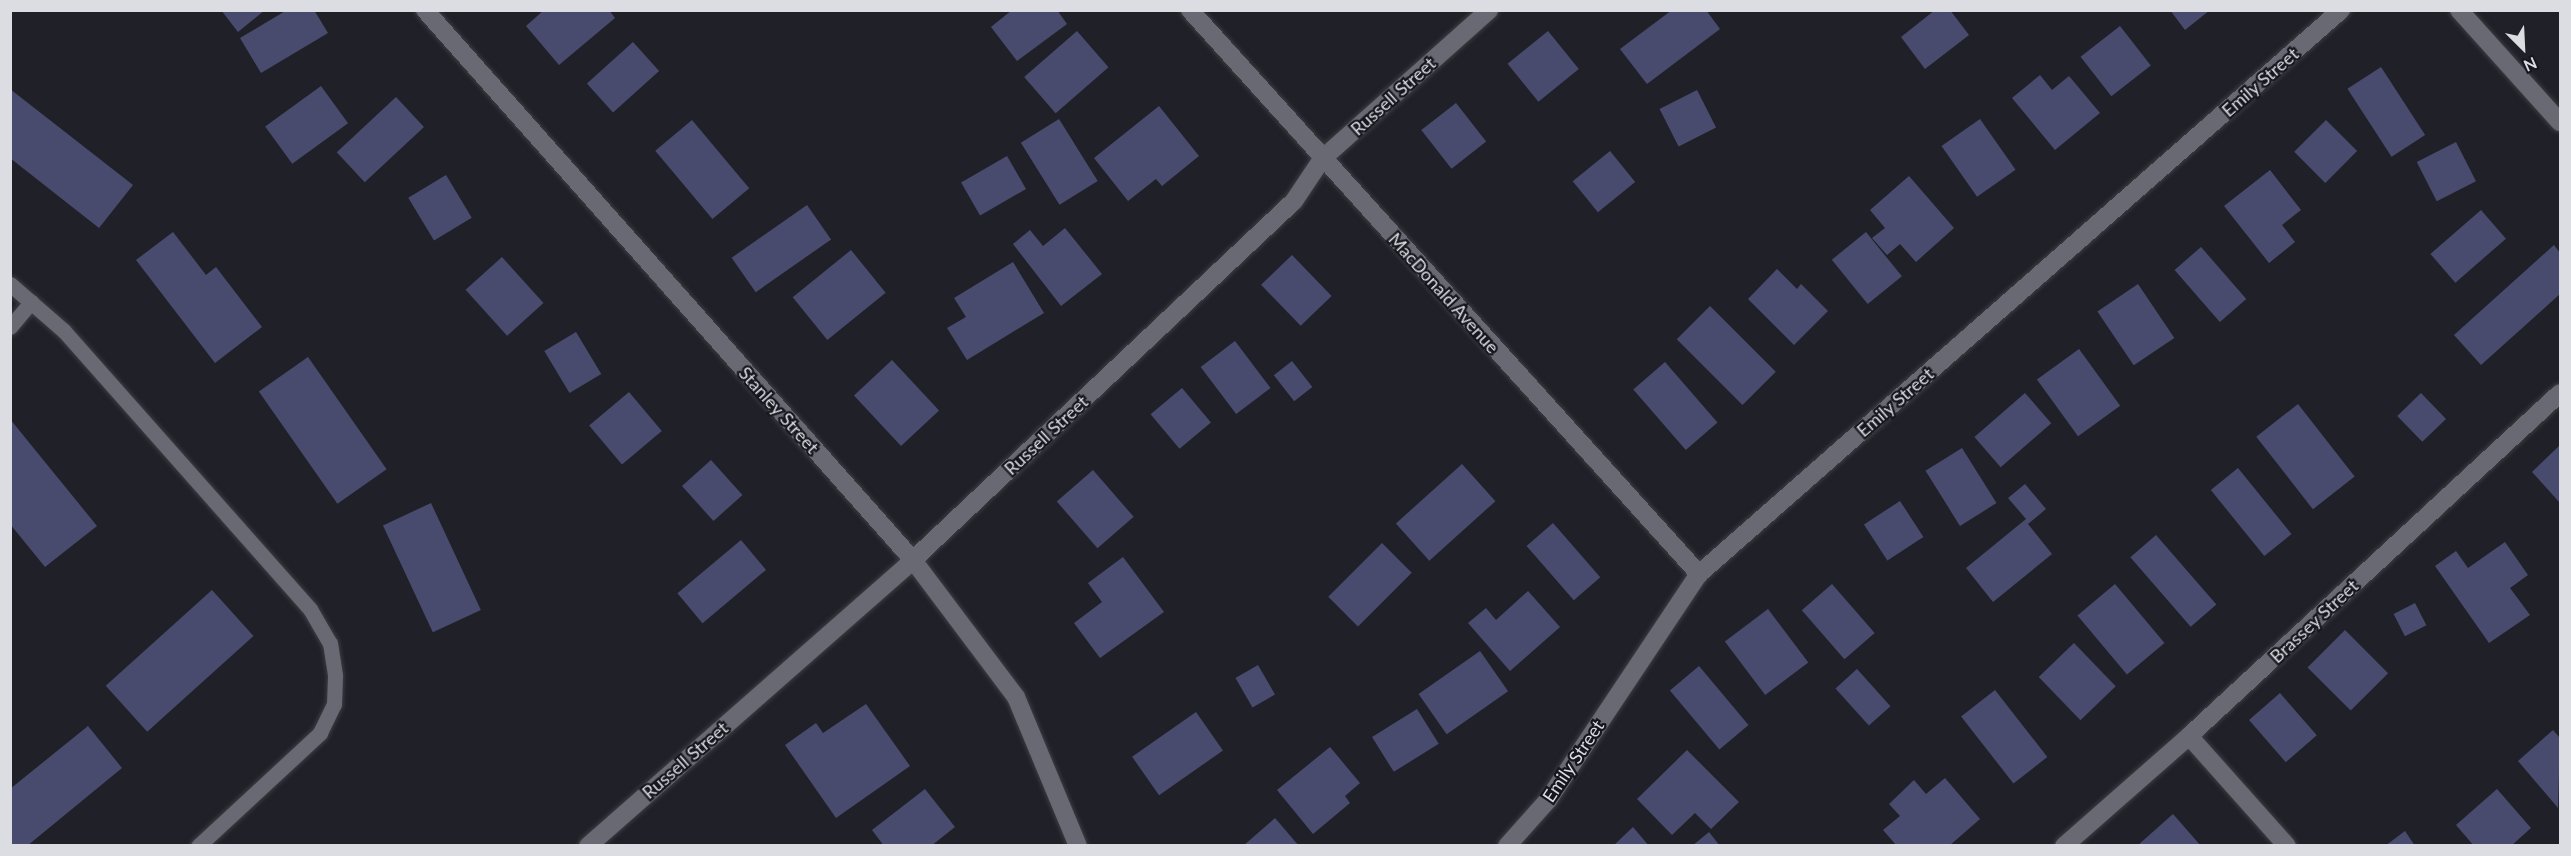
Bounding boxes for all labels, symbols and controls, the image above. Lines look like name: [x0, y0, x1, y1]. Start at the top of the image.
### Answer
north arrow: [2493, 18, 2553, 78]
street label: Emily Street: [2217, 43, 2303, 121]
street label: Russell Street: [1346, 52, 1440, 140]
text: N: [2521, 54, 2540, 76]
street label: MacDonald Avenue: [1384, 228, 1504, 358]
street label: Stanley Street: [734, 362, 824, 458]
street label: Emily Street: [1852, 363, 1938, 441]
street label: Russell Street: [1000, 391, 1092, 479]
street label: Brassey Street: [2265, 575, 2363, 667]
street label: Emily Street: [1538, 716, 1608, 806]
street label: Russell Street: [638, 717, 732, 803]

